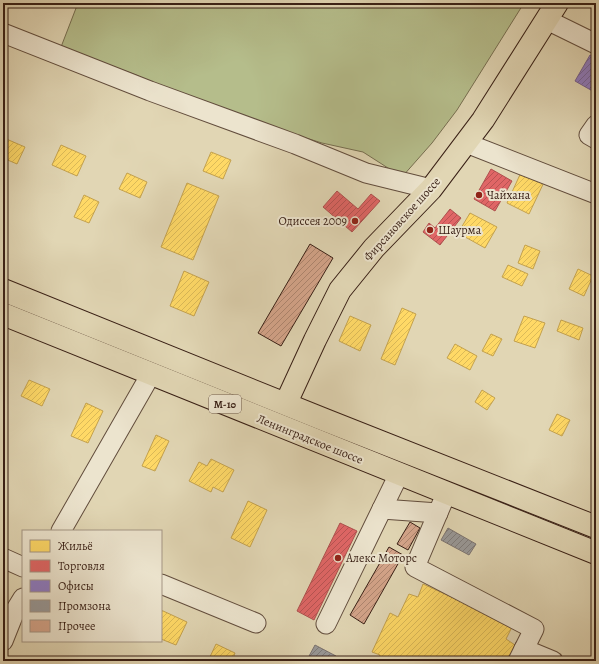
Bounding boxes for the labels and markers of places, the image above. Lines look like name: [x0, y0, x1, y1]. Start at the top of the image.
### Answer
place label: Чайхана: [487, 187, 531, 203]
marker: Чайхана: [474, 190, 484, 200]
place label: Одиссея 2009: [278, 213, 347, 229]
marker: Одиссея 2009: [350, 216, 360, 226]
place label: Шаурма: [438, 222, 482, 238]
marker: Шаурма: [425, 225, 435, 235]
place label: Алекс Моторс: [345, 550, 417, 566]
marker: Алекс Моторс: [333, 553, 343, 563]

